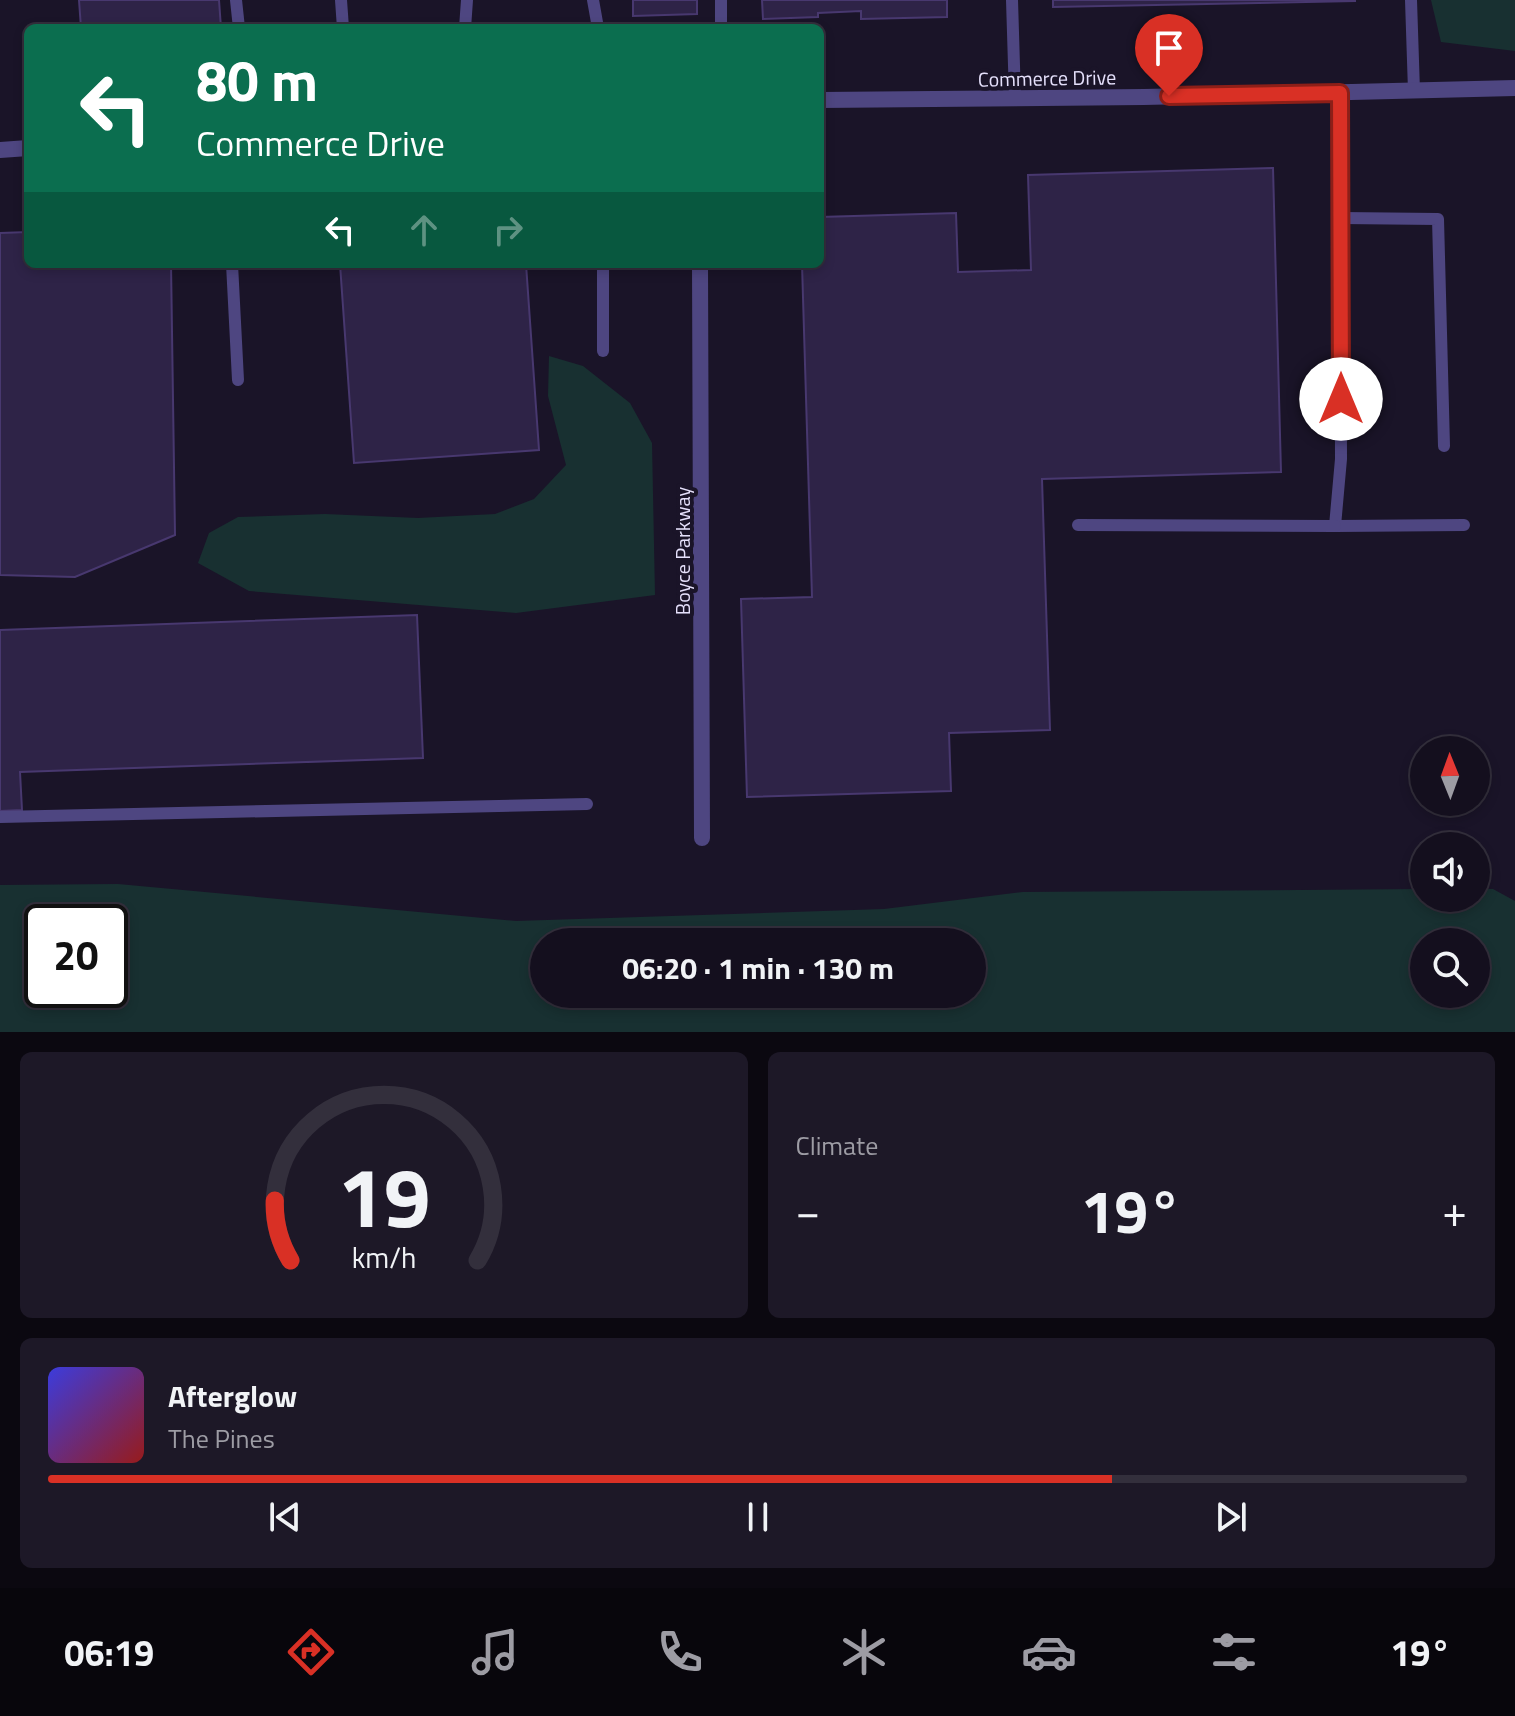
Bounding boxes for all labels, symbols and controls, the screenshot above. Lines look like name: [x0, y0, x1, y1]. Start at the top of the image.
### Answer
pin: [1135, 14.0, 1203, 96]
icon: arrive: [1147, 26, 1191, 70]
text: 80 m: [196, 38, 318, 123]
icon: left: [64, 56, 168, 160]
street label: Commerce Drive: [978, 61, 1116, 95]
text: Commerce Drive: [196, 115, 445, 170]
icon: left: [318, 208, 362, 252]
icon: ahead: [402, 208, 446, 252]
icon: right: [486, 208, 530, 252]
position arrow: [1299, 357, 1383, 441]
street label: Boyce Parkway: [667, 487, 698, 615]
north arrow: [1410, 736, 1490, 816]
map controls: [1410, 736, 1490, 1008]
button: sound: [1410, 832, 1490, 912]
speed limit sign: 20: [24, 904, 128, 1008]
button: search: [1410, 928, 1490, 1008]
text: 06:20 · 1 min · 130 m: [622, 945, 894, 991]
text: Climate: [796, 1126, 878, 1165]
text: 19: [337, 1133, 430, 1259]
text: 19°: [1081, 1165, 1182, 1256]
text: −: [796, 1177, 820, 1244]
text: +: [1442, 1177, 1467, 1244]
text: km/h: [351, 1236, 416, 1279]
text: Afterglow: [168, 1373, 297, 1419]
text: The Pines: [168, 1419, 275, 1458]
icon: previous: [263, 1495, 307, 1539]
icon: pause: [736, 1495, 780, 1539]
icon: next: [1209, 1495, 1253, 1539]
icon: directions: [283, 1624, 339, 1680]
icon: music: [467, 1624, 523, 1680]
icon: phone: [652, 1624, 708, 1680]
icon: climate: [836, 1624, 892, 1680]
icon: car: [1021, 1624, 1077, 1680]
icon: filters: [1206, 1624, 1262, 1680]
text: 06:19: [64, 1625, 154, 1680]
text: 19°: [1390, 1625, 1451, 1680]

